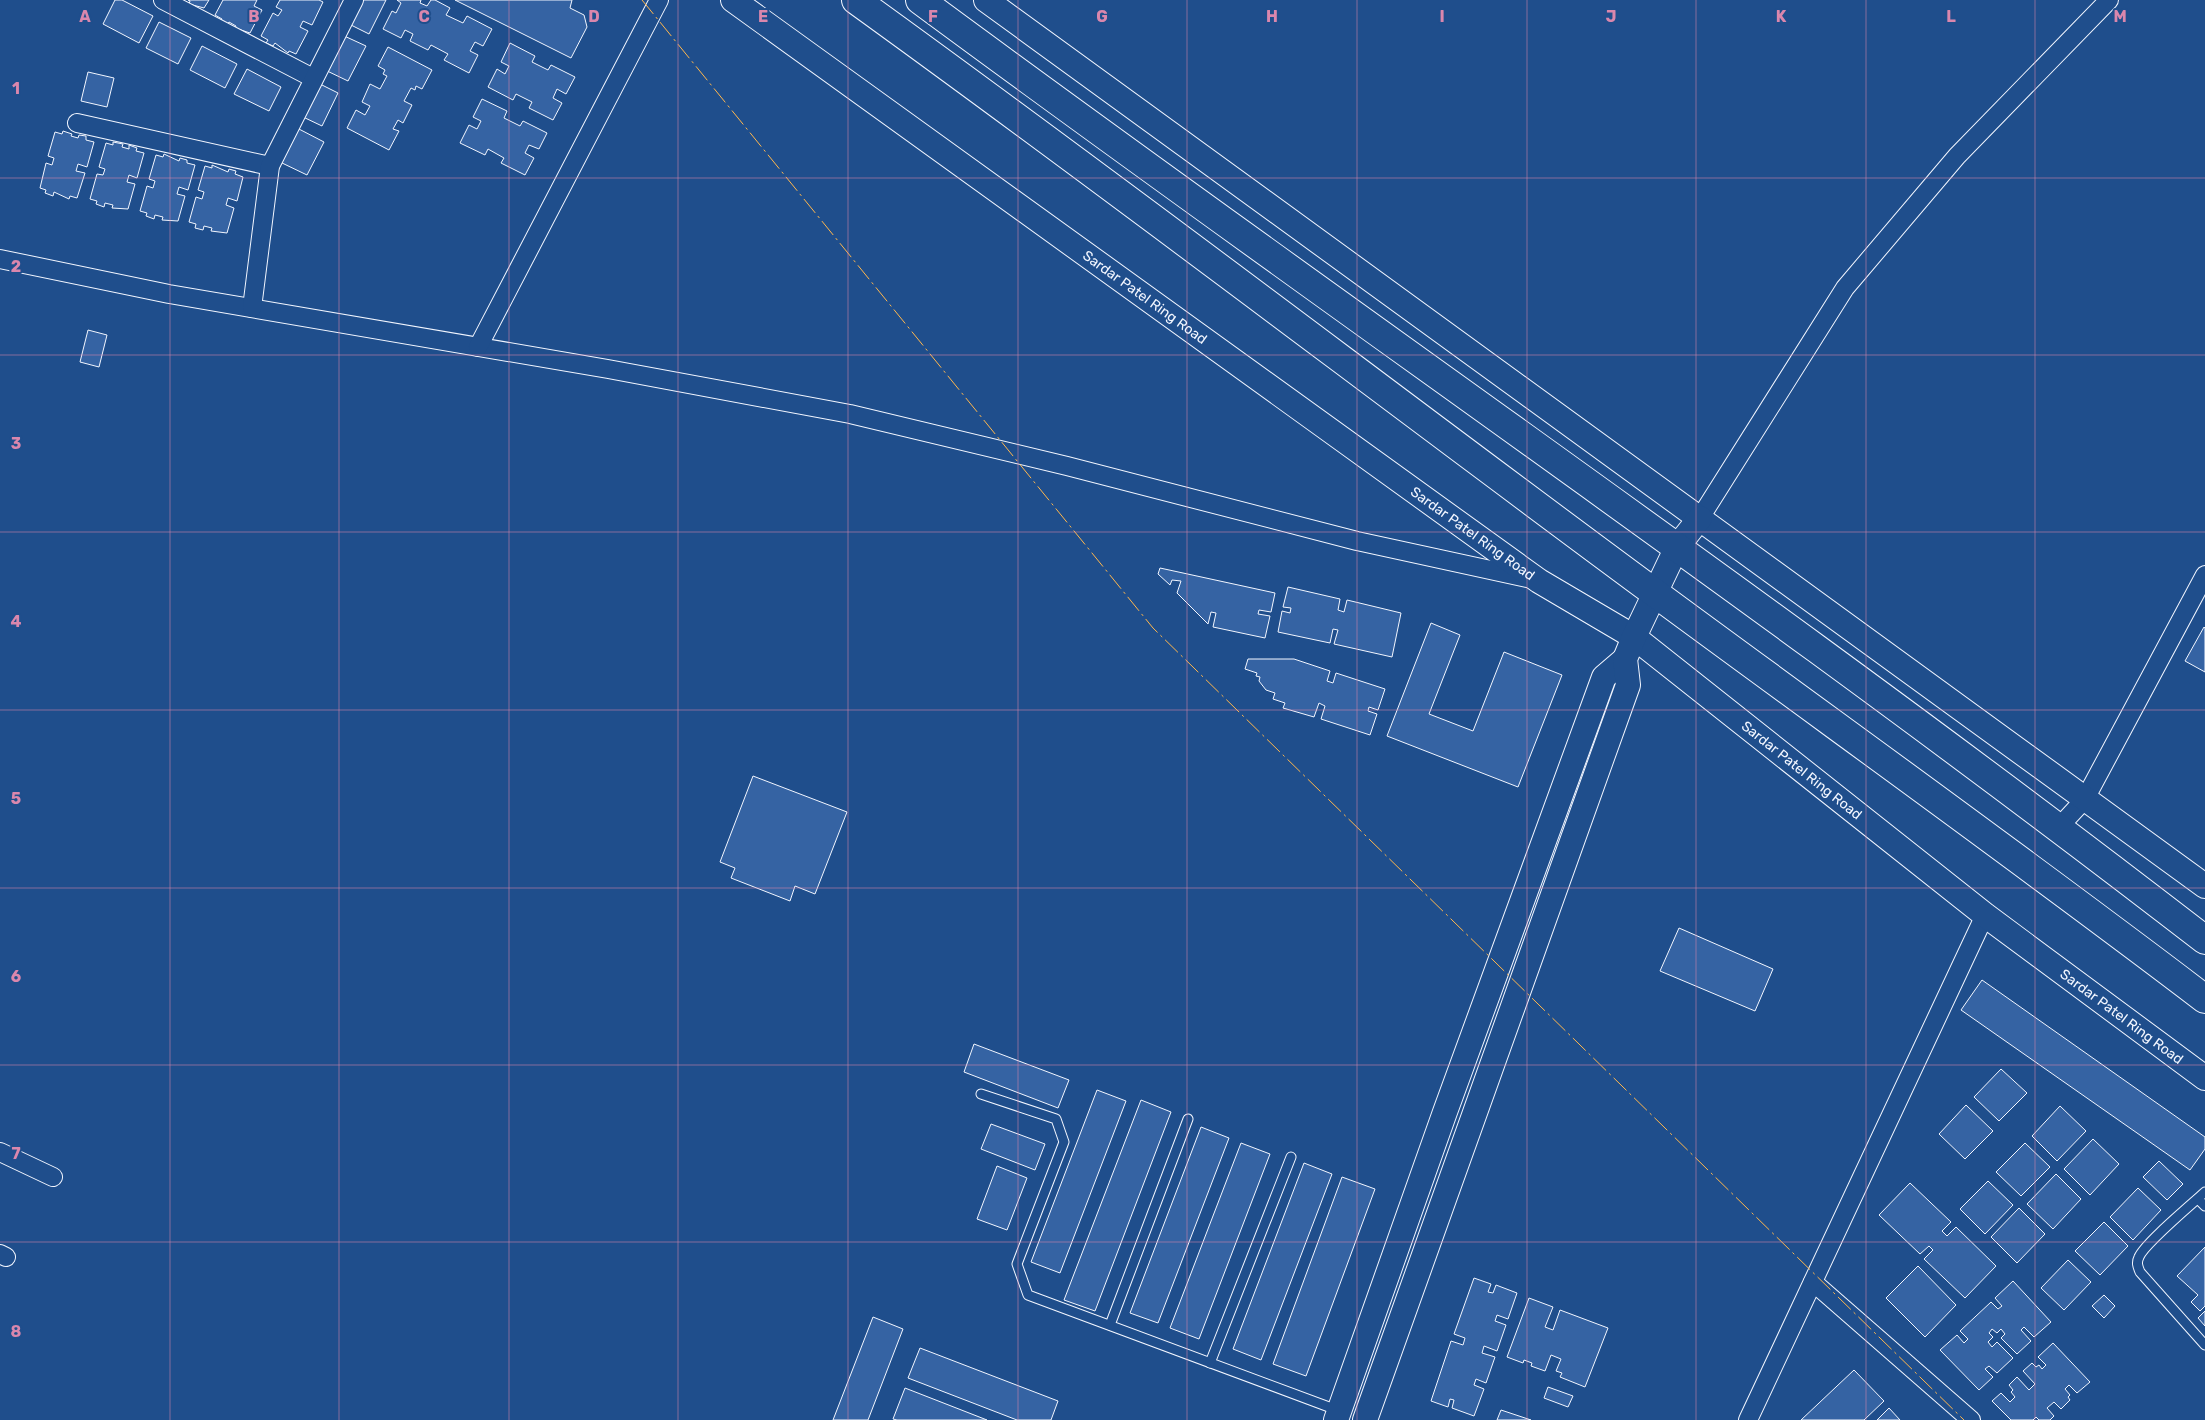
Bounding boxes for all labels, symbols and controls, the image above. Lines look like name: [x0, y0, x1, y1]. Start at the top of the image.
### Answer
text: A: [79, 7, 91, 26]
text: B: [248, 7, 260, 26]
text: C: [418, 7, 430, 26]
text: D: [588, 7, 600, 26]
text: E: [758, 7, 768, 26]
text: F: [928, 7, 938, 26]
text: G: [1096, 7, 1108, 26]
text: H: [1266, 7, 1278, 26]
text: I: [1439, 7, 1445, 26]
text: J: [1606, 7, 1616, 26]
text: K: [1776, 7, 1787, 26]
text: L: [1946, 7, 1956, 26]
text: M: [2113, 7, 2127, 26]
text: 1: [12, 79, 20, 98]
street label: Sardar Patel Ring Road: [1080, 247, 1210, 347]
text: 2: [11, 257, 21, 276]
text: 3: [11, 434, 21, 453]
street label: Sardar Patel Ring Road: [1407, 483, 1538, 584]
text: 4: [11, 612, 22, 631]
street label: Sardar Patel Ring Road: [1738, 717, 1866, 823]
text: 5: [11, 789, 21, 808]
street label: Sardar Patel Ring Road: [2057, 965, 2187, 1068]
text: 6: [11, 967, 21, 986]
text: 7: [11, 1144, 21, 1163]
text: 8: [11, 1322, 22, 1341]

